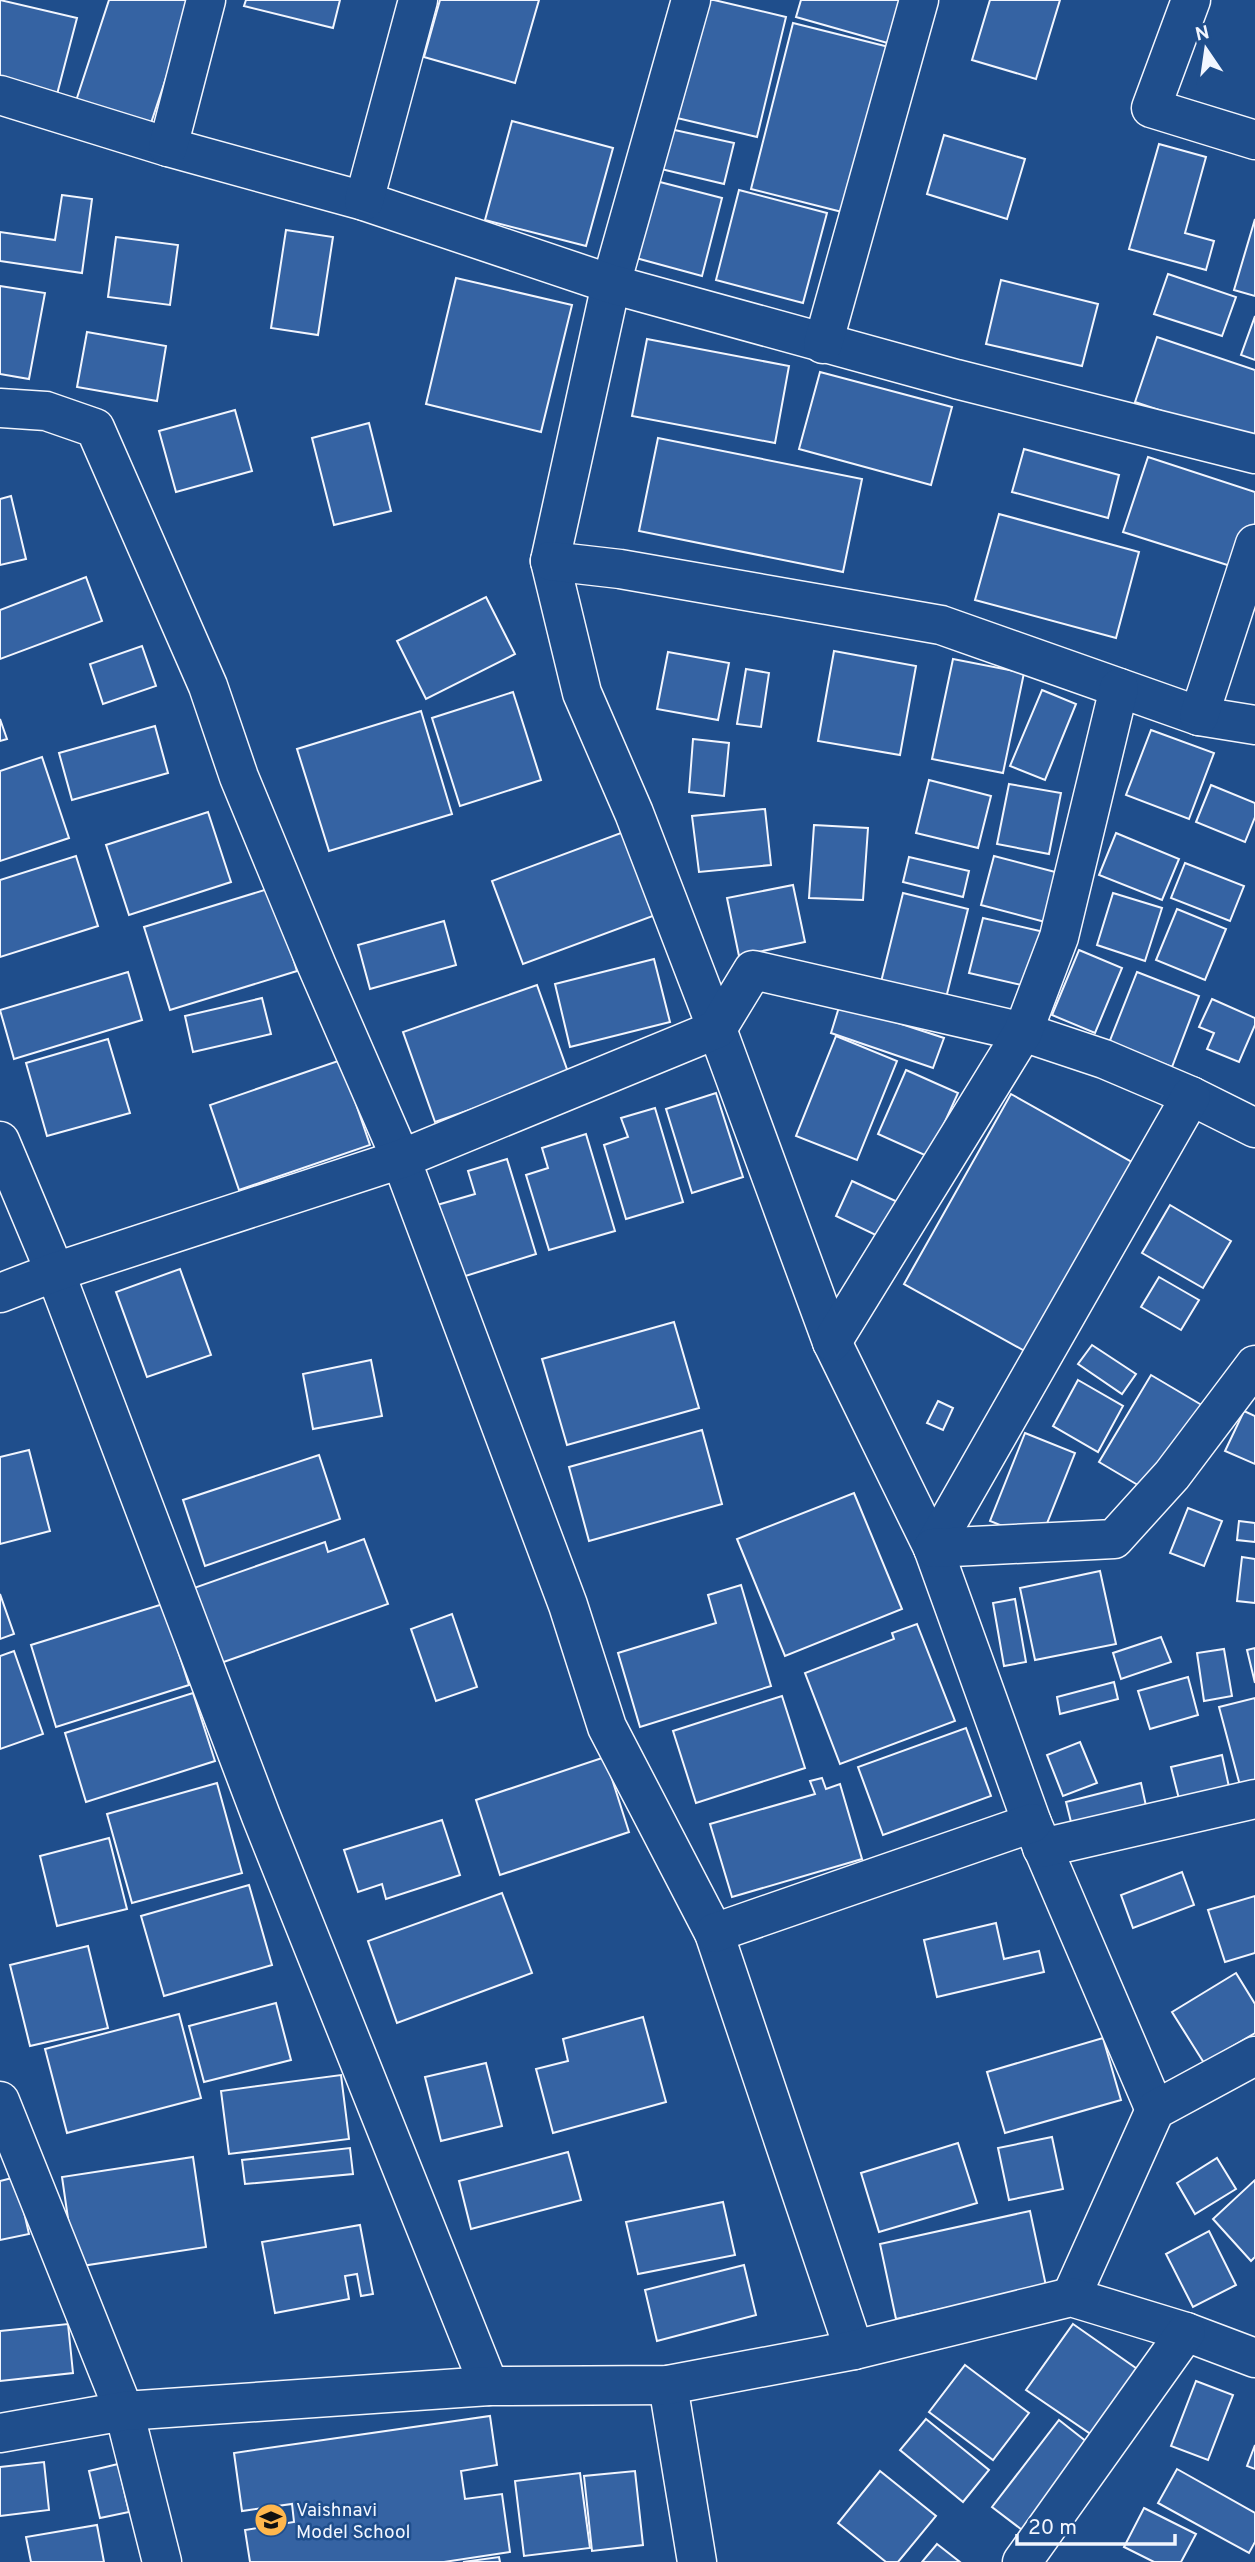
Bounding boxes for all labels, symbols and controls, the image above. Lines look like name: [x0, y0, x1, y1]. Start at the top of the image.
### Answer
north arrow: [1171, 14, 1241, 84]
text: N: [1193, 21, 1212, 48]
place label: Vaishnavi Model School: [296, 2499, 411, 2545]
school or university icon: Vaishnavi Model School: [252, 2501, 290, 2539]
scale bar: [1017, 2502, 1174, 2546]
text: 20 m: [1028, 2515, 1077, 2542]

